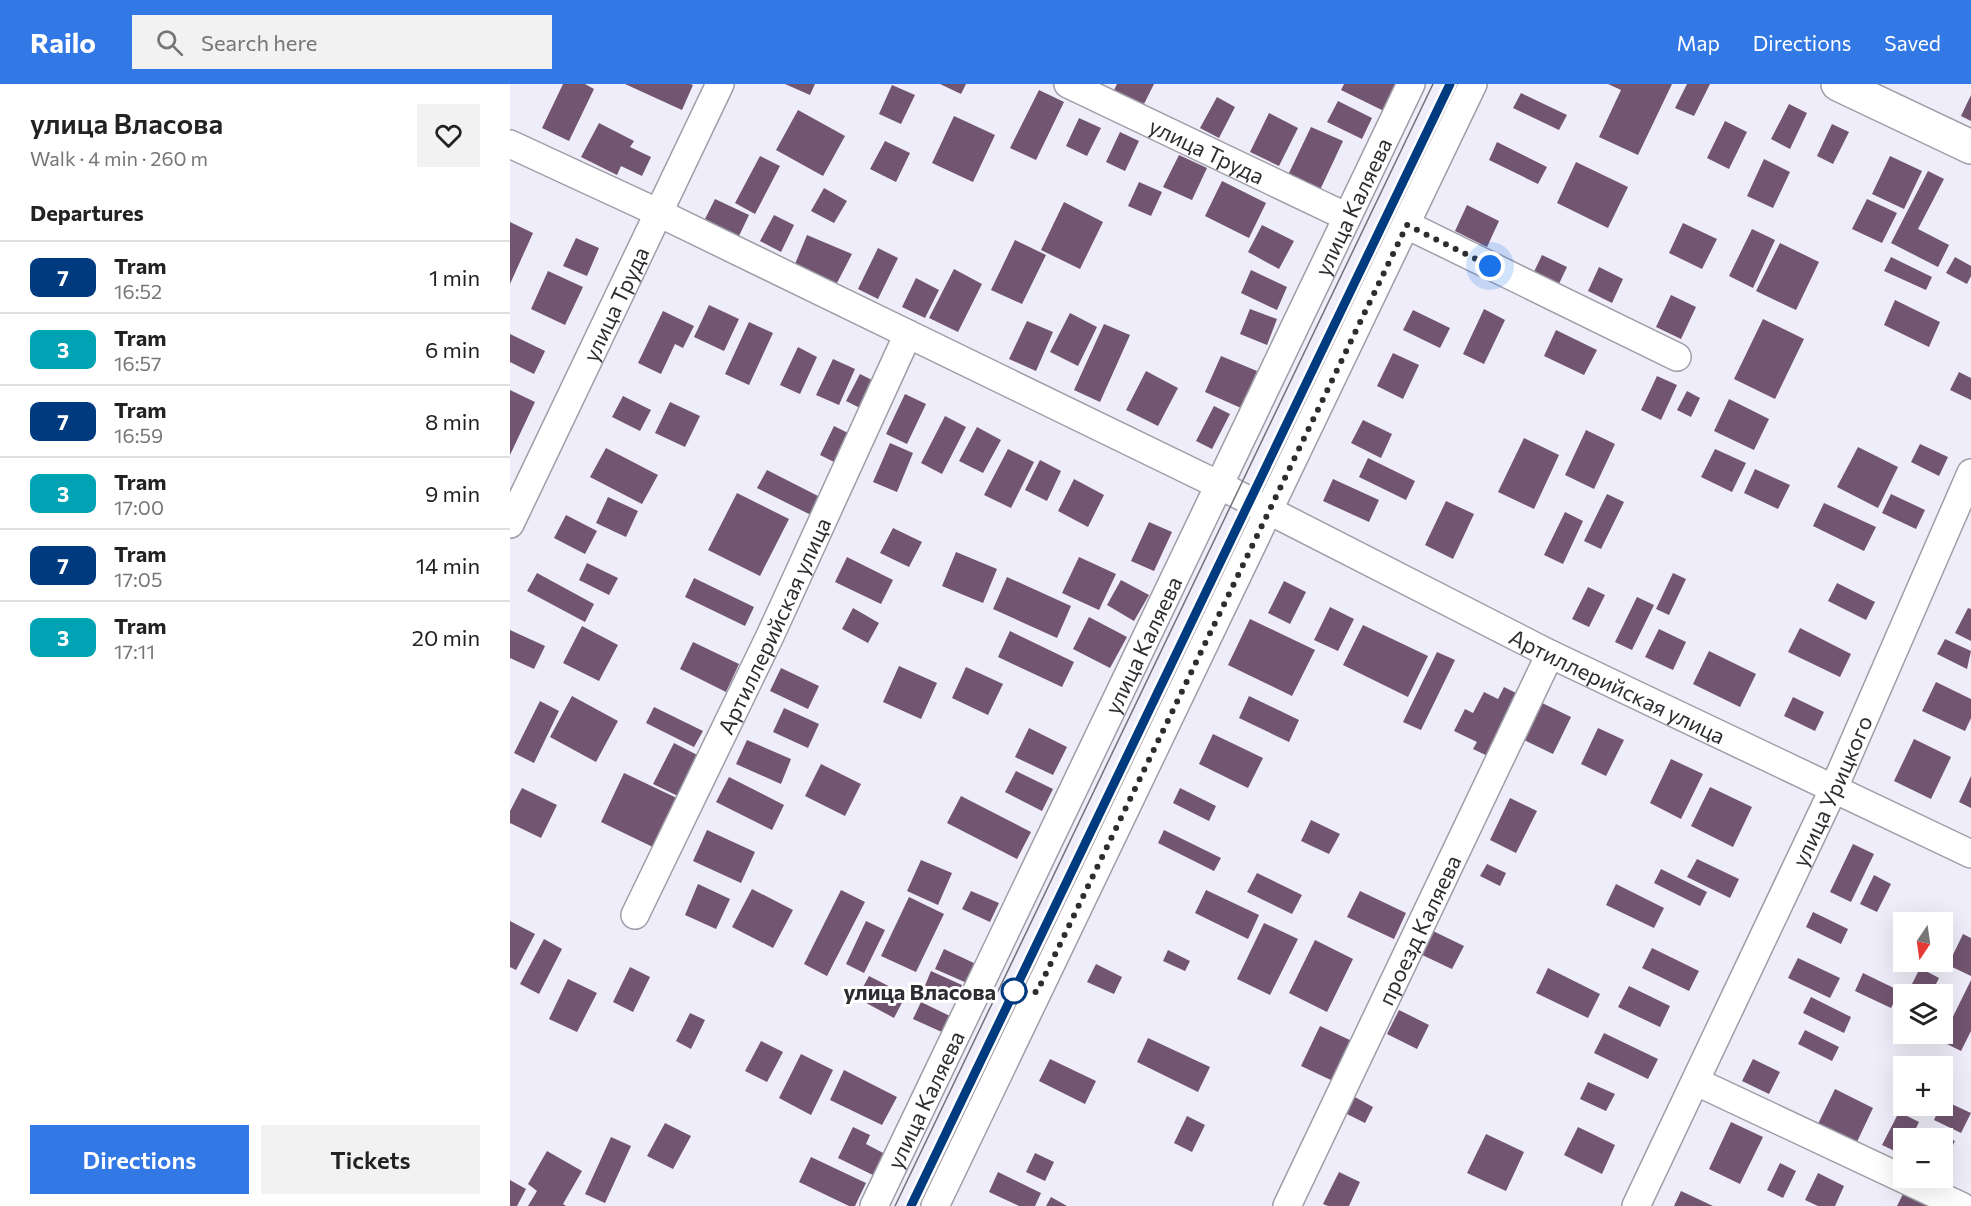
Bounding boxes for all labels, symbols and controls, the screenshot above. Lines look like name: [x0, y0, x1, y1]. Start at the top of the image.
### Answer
search box: [132, 15, 552, 69]
text: Railo: [30, 25, 96, 59]
icon: search: [153, 26, 186, 59]
text: Search here: [201, 29, 317, 56]
text: Map: [1677, 30, 1720, 55]
text: Directions: [1753, 30, 1851, 55]
text: Saved: [1884, 30, 1941, 55]
button: heart: [417, 104, 480, 167]
text: улица Власова: [30, 106, 223, 140]
street label: улица Труда: [1145, 111, 1269, 189]
street label: улица Каляева: [1308, 133, 1397, 280]
text: Walk · 4 min · 260 m: [30, 146, 208, 170]
text: Departures: [30, 199, 144, 226]
street label: улица Труда: [576, 242, 654, 366]
your location: [1475, 251, 1505, 281]
text: Tram: [114, 252, 166, 279]
text: 1 min: [429, 264, 480, 291]
text: 7: [57, 265, 69, 290]
text: 16:52: [114, 279, 162, 303]
text: Tram: [114, 324, 166, 351]
text: 6 min: [425, 336, 480, 363]
text: 3: [57, 337, 69, 362]
text: 16:57: [114, 351, 161, 375]
text: Tram: [114, 396, 166, 423]
text: 8 min: [425, 408, 480, 435]
text: 7: [57, 409, 69, 434]
text: 16:59: [114, 423, 163, 447]
text: Tram: [114, 468, 166, 495]
text: 9 min: [425, 480, 480, 507]
text: 3: [57, 481, 69, 506]
text: 17:00: [114, 495, 164, 519]
street label: Артиллерийская улица: [711, 513, 836, 738]
text: Tram: [114, 540, 166, 567]
text: 14 min: [416, 552, 480, 579]
text: 7: [57, 553, 69, 578]
text: 17:05: [114, 567, 162, 591]
street label: улица Каляева: [1098, 572, 1187, 718]
text: Tram: [114, 612, 166, 639]
street label: Артиллерийская улица: [1505, 622, 1730, 749]
text: 20 min: [412, 624, 480, 651]
text: 3: [57, 625, 69, 650]
text: 17:11: [114, 639, 155, 663]
street label: улица Урицкого: [1785, 711, 1877, 871]
street label: проезд Каляева: [1371, 850, 1466, 1009]
north arrow: [1893, 912, 1953, 972]
map controls: [1893, 912, 1953, 1188]
place label: улица Власова: [843, 978, 996, 1005]
marker: улица Власова: [1001, 978, 1027, 1004]
button: layers: [1893, 984, 1953, 1044]
street label: улица Каляева: [880, 1026, 969, 1173]
button: +: [1893, 1056, 1953, 1116]
button: Directions: [30, 1125, 249, 1194]
button: Tickets: [261, 1125, 480, 1194]
button: −: [1893, 1128, 1953, 1188]

